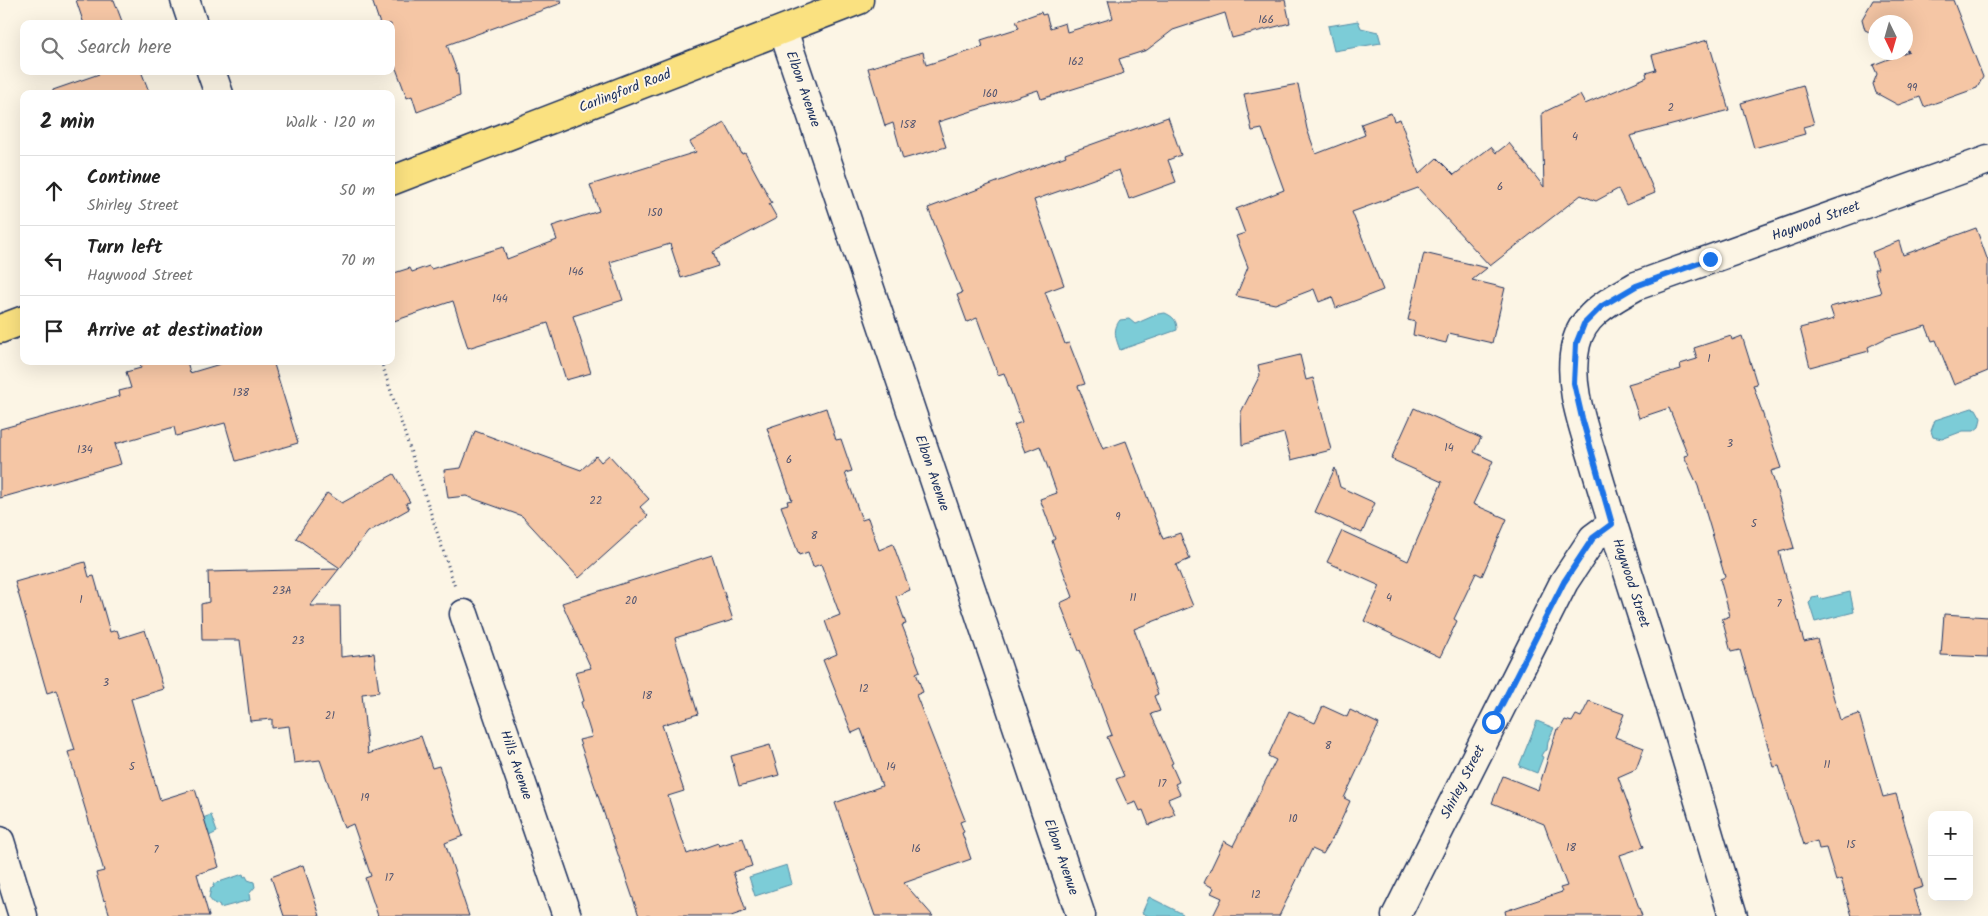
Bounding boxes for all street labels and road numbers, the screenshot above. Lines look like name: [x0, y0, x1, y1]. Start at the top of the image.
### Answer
street label: Elbon Avenue: [780, 48, 827, 131]
street label: Carlingford Road: [576, 63, 675, 119]
street label: Haywood Street: [1769, 195, 1864, 247]
street label: Elbon Avenue: [909, 432, 956, 515]
street label: Haywood Street: [1606, 536, 1656, 631]
street label: Hills Avenue: [494, 727, 538, 803]
street label: Shirley Street: [1435, 741, 1491, 823]
street label: Elbon Avenue: [1038, 816, 1085, 899]

